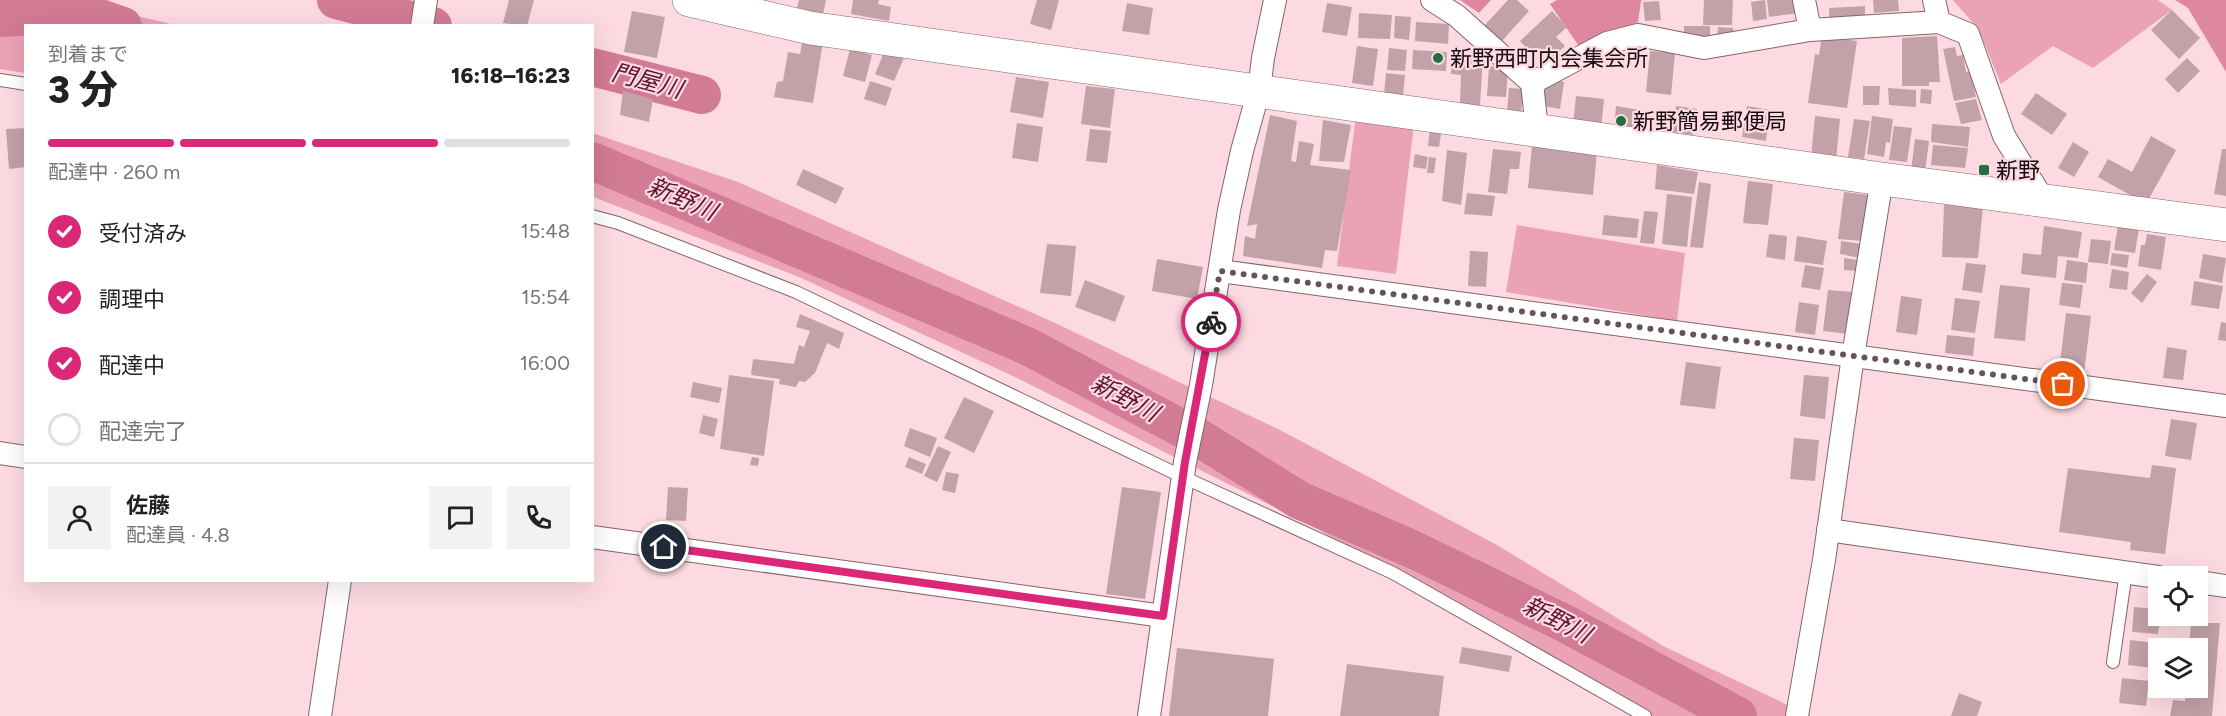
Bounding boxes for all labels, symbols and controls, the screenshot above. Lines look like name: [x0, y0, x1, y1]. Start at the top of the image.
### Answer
text: 到着まで: [48, 42, 128, 66]
place label: 新野西町内会集会所: [1450, 45, 1648, 72]
marker: 新野西町内会集会所: [1431, 51, 1445, 65]
water label: 門屋川: [609, 57, 689, 105]
text: 16:18–16:23: [451, 62, 570, 89]
text: 3 分: [48, 66, 118, 113]
place label: 新野簡易郵便局: [1633, 108, 1787, 135]
marker: 新野簡易郵便局: [1614, 114, 1628, 128]
place label: 新野: [1996, 157, 2040, 184]
text: 配達中 · 260 m: [48, 160, 180, 184]
marker: 新野: [1977, 163, 1991, 177]
water label: 新野川: [643, 171, 724, 227]
icon: check: [48, 215, 81, 248]
text: 15:48: [520, 219, 570, 243]
text: 受付済み: [99, 220, 187, 247]
icon: check: [48, 281, 81, 314]
text: 15:54: [521, 285, 570, 309]
text: 調理中: [99, 286, 165, 313]
courier: [1181, 292, 1241, 352]
icon: bike: [1195, 306, 1228, 339]
icon: check: [48, 347, 81, 380]
text: 16:00: [520, 351, 570, 375]
text: 配達中: [99, 352, 165, 379]
pin: [2037, 358, 2088, 409]
icon: bag: [2046, 367, 2079, 400]
water label: 新野川: [1087, 368, 1166, 429]
text: 配達完了: [99, 418, 187, 445]
button: person: [48, 486, 111, 549]
button: chat: [429, 486, 492, 549]
button: phone: [507, 486, 570, 549]
text: 佐藤: [126, 492, 170, 519]
pin: [638, 521, 689, 572]
text: 配達員 · 4.8: [126, 523, 230, 547]
icon: home: [647, 530, 680, 563]
map controls: [2148, 566, 2208, 698]
button: locate: [2148, 566, 2208, 626]
water label: 新野川: [1519, 590, 1599, 650]
button: layers: [2148, 638, 2208, 698]

